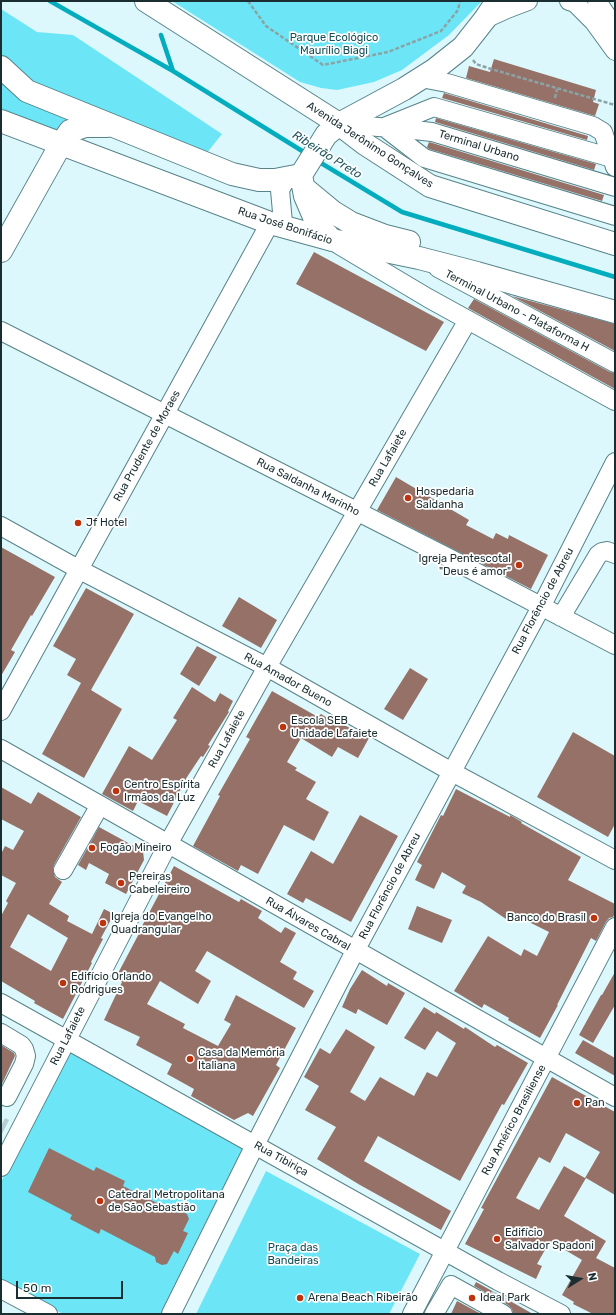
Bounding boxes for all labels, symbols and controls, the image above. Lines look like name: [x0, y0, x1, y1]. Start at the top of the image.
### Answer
park label: Parque Ecológico Maurílio Biagi: [290, 31, 378, 57]
street label: Avenida Jerônimo Gonçalves: [304, 99, 436, 191]
street label: Terminal Urbano: [437, 127, 521, 165]
water label: Ribeirão Preto: [290, 128, 364, 182]
street label: Rua José Bonifácio: [236, 204, 334, 248]
street label: Terminal Urbano - Plataforma H: [443, 267, 591, 355]
street label: Rua Prudente de Moraes: [111, 388, 183, 504]
street label: Rua Lafaiete: [366, 427, 410, 489]
street label: Rua Saldanha Marinho: [254, 455, 362, 519]
place label: Hospedaria Saldanha: [416, 485, 474, 511]
marker: Hospedaria Saldanha: [403, 493, 413, 503]
place label: Jf Hotel: [86, 516, 127, 530]
marker: Jf Hotel: [73, 518, 83, 528]
street label: Rua Florêncio de Abreu: [509, 545, 577, 657]
place label: Igreja Pentescotal "Deus é amor": [418, 552, 511, 578]
marker: Igreja Pentescotal "Deus é amor": [514, 560, 524, 570]
street label: Rua Amador Bueno: [242, 650, 334, 710]
street label: Rua Lafaiete: [206, 708, 248, 770]
place label: Escola SEB Unidade Lafaiete: [291, 714, 378, 740]
marker: Escola SEB Unidade Lafaiete: [278, 722, 288, 732]
place label: Centro Espírita Irmãos da Luz: [124, 778, 200, 804]
marker: Centro Espírita Irmãos da Luz: [111, 786, 121, 796]
street label: Rua Florêncio de Abreu: [356, 830, 424, 942]
place label: Fogão Mineiro: [100, 841, 172, 855]
marker: Fogão Mineiro: [87, 843, 97, 853]
place label: Pereiras Cabeleireiro: [129, 870, 190, 896]
marker: Pereiras Cabeleireiro: [116, 878, 126, 888]
street label: Rua Álvares Cabral: [263, 894, 353, 954]
place label: Igreja do Evangelho Quadrangular: [111, 910, 211, 936]
place label: Banco do Brasil: [507, 911, 586, 925]
marker: Banco do Brasil: [589, 913, 599, 923]
marker: Igreja do Evangelho Quadrangular: [98, 918, 108, 928]
place label: Edifício Orlando Rodrigues: [71, 970, 151, 996]
marker: Edifício Orlando Rodrigues: [58, 978, 68, 988]
street label: Rua Lafaiete: [48, 1004, 88, 1068]
place label: Casa da Memória Italiana: [198, 1046, 285, 1072]
marker: Casa da Memória Italiana: [185, 1054, 195, 1064]
street label: Rua Américo Brasiliense: [479, 1062, 549, 1178]
place label: Pan: [585, 1096, 605, 1110]
marker: Pan: [572, 1098, 582, 1108]
street label: Rua Tibiriça: [252, 1139, 310, 1179]
place label: Catedral Metropolitana de São Sebastião: [108, 1188, 225, 1214]
marker: Catedral Metropolitana de São Sebastião: [95, 1196, 105, 1206]
place label: Edifício Salvador Spadoni: [505, 1226, 594, 1252]
marker: Edifício Salvador Spadoni: [492, 1234, 502, 1244]
park label: Praça das Bandeiras: [267, 1241, 319, 1267]
north arrow: [560, 1259, 600, 1299]
text: N: [585, 1271, 599, 1282]
scale bar: [18, 1273, 125, 1299]
text: 50 m: [23, 1281, 51, 1295]
place label: Arena Beach Ribeirão: [308, 1291, 418, 1305]
place label: Ideal Park: [480, 1291, 530, 1305]
marker: Arena Beach Ribeirão: [295, 1293, 305, 1303]
marker: Ideal Park: [467, 1293, 477, 1303]

